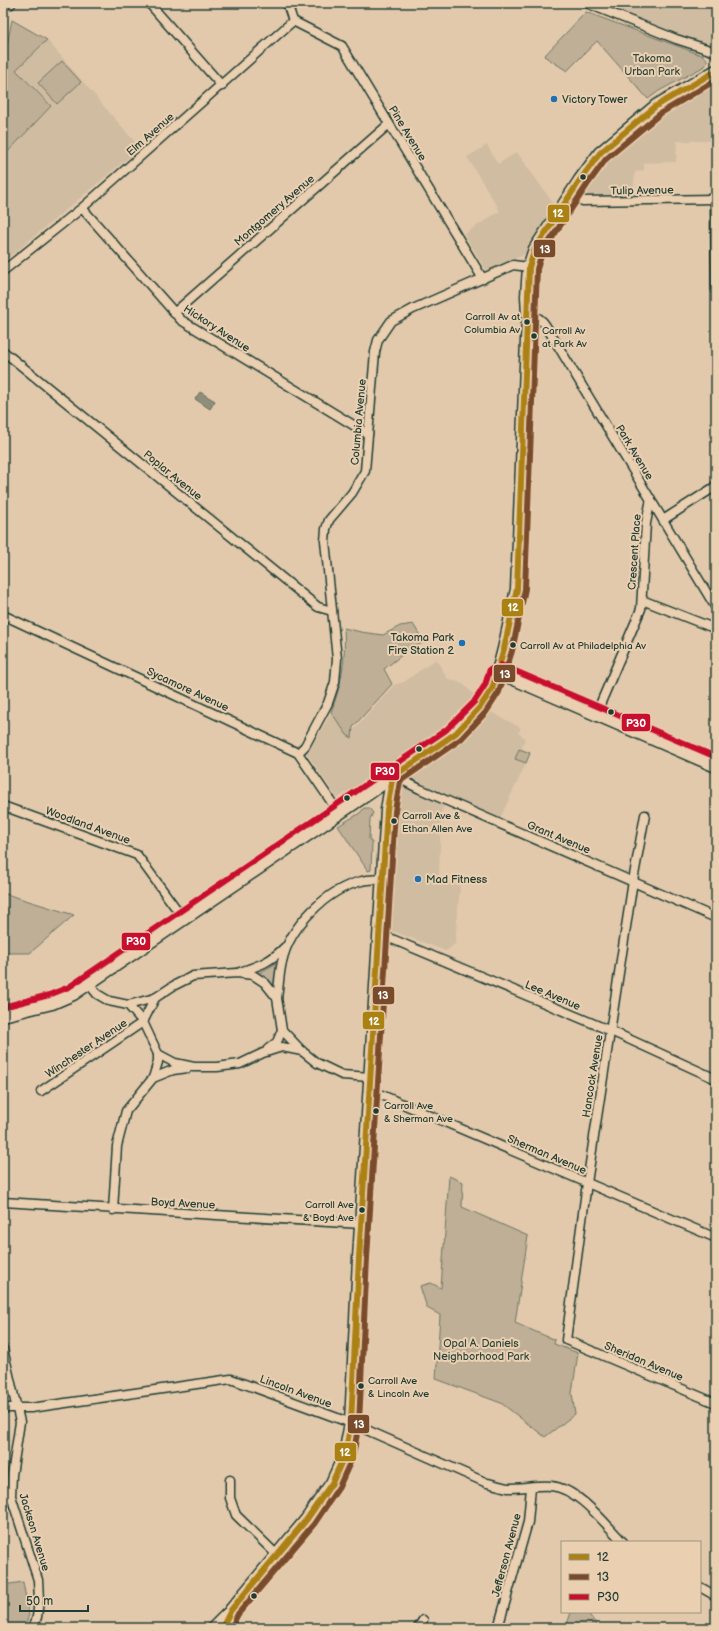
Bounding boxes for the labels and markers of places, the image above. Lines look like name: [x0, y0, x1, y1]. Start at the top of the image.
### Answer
place label: Victory Tower: [562, 93, 628, 106]
marker: Victory Tower: [549, 94, 559, 104]
unlabelled marker: [578, 172, 588, 182]
place label: Carroll Av at Columbia Av: [464, 311, 520, 336]
marker: Carroll Av at Columbia Av: [522, 317, 532, 327]
place label: Carroll Av at Park Av: [542, 325, 587, 350]
marker: Carroll Av at Park Av: [529, 331, 539, 341]
place label: Takoma Park Fire Station 2: [388, 631, 455, 657]
marker: Takoma Park Fire Station 2: [457, 638, 467, 648]
marker: Carroll Av at Philadelphia Av: [508, 640, 518, 650]
place label: Carroll Av at Philadelphia Av: [520, 640, 646, 652]
unlabelled marker: [606, 707, 616, 717]
unlabelled marker: [414, 744, 424, 754]
unlabelled marker: [342, 793, 352, 803]
place label: Carroll Ave & Ethan Allen Ave: [402, 810, 472, 835]
marker: Carroll Ave & Ethan Allen Ave: [389, 816, 399, 826]
place label: Mad Fitness: [426, 873, 488, 886]
marker: Mad Fitness: [413, 874, 423, 884]
place label: Carroll Ave & Sherman Ave: [384, 1100, 453, 1125]
marker: Carroll Ave & Sherman Ave: [371, 1106, 381, 1116]
place label: Carroll Ave & Boyd Ave: [303, 1199, 354, 1224]
marker: Carroll Ave & Boyd Ave: [357, 1205, 367, 1215]
place label: Carroll Ave & Lincoln Ave: [368, 1375, 429, 1400]
marker: Carroll Ave & Lincoln Ave: [356, 1381, 366, 1391]
unlabelled marker: [249, 1591, 259, 1601]

